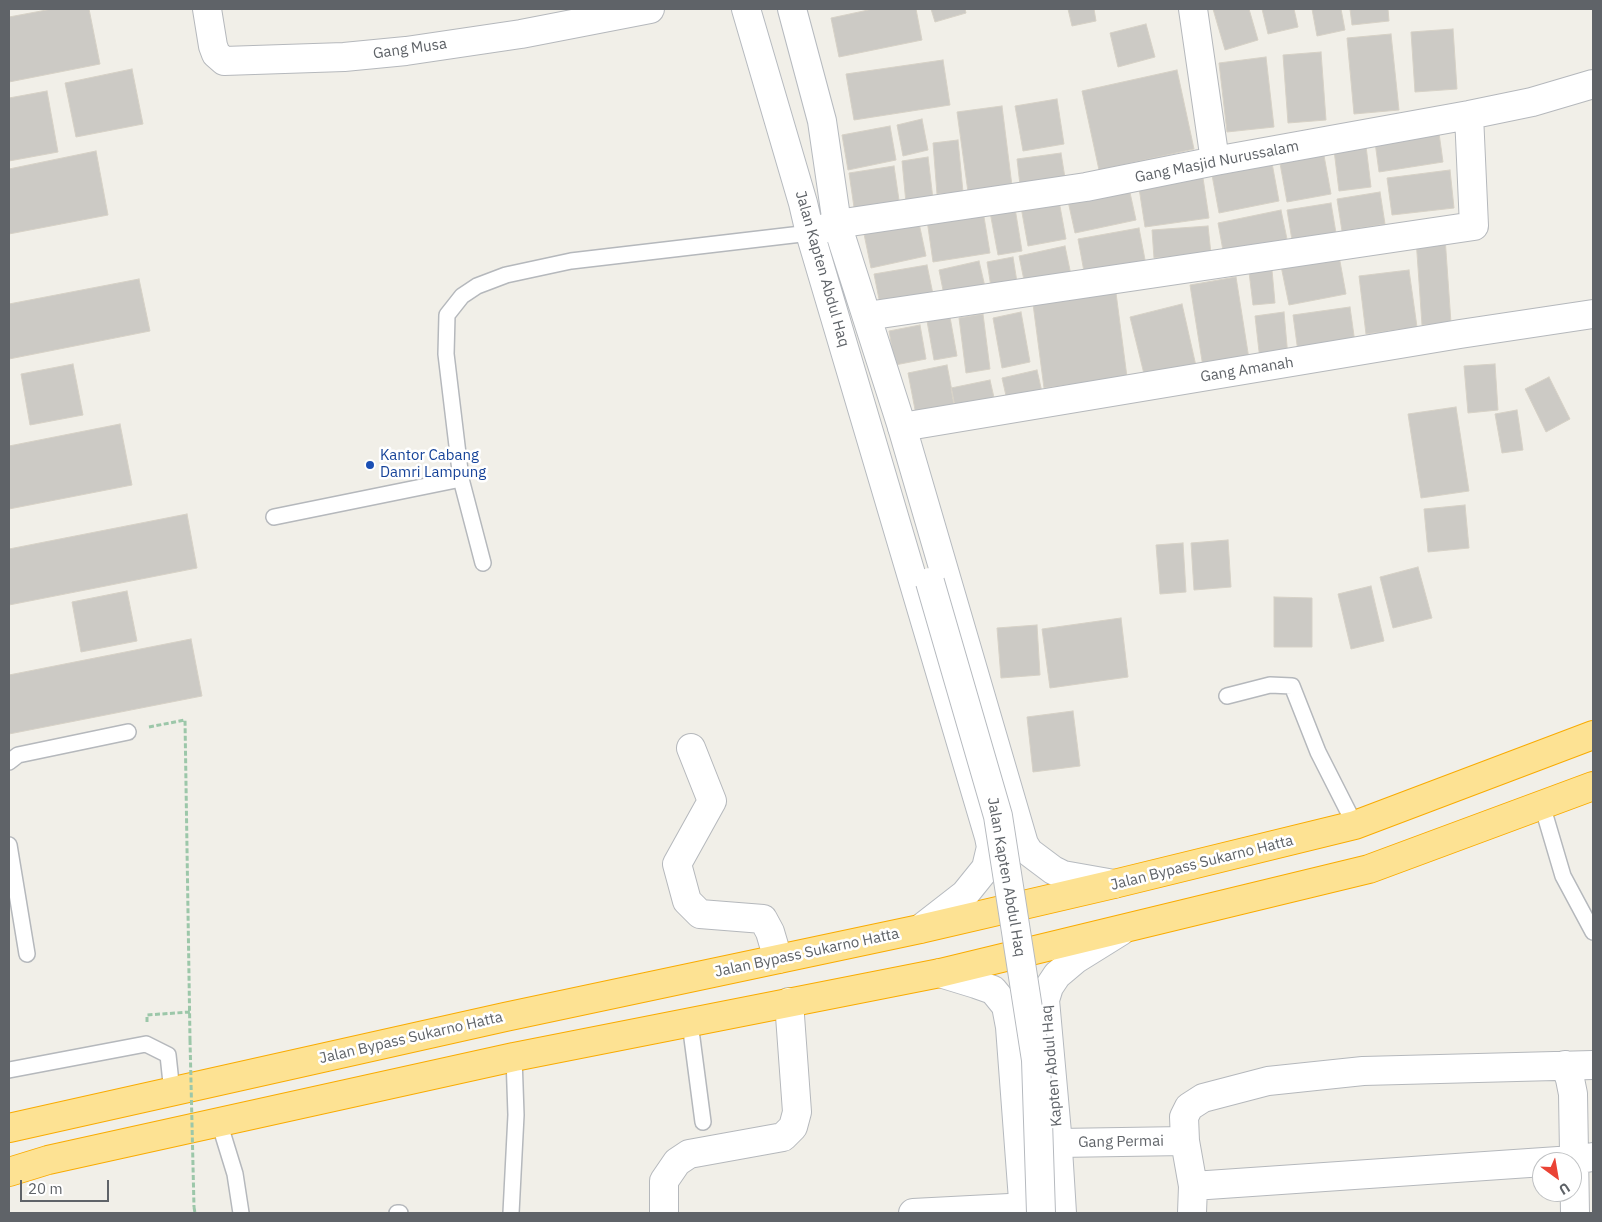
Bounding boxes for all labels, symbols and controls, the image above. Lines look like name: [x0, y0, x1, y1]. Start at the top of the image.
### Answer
street label: Gang Musa: [372, 35, 448, 63]
street label: Gang Masjid Nurussalam: [1134, 137, 1300, 187]
street label: Jalan Kapten Abdul Haq: [791, 189, 853, 349]
street label: Gang Amanah: [1199, 354, 1295, 386]
place label: Kantor Cabang Damri Lampung: [380, 447, 486, 482]
marker: Kantor Cabang Damri Lampung: [364, 459, 376, 471]
street label: Jalan Kapten Abdul Haq: [983, 796, 1029, 958]
street label: Jalan Bypass Sukarno Hatta: [1109, 832, 1295, 894]
street label: Jalan Bypass Sukarno Hatta: [713, 925, 901, 981]
street label: Kapten Abdul Haq: [1038, 1005, 1066, 1127]
street label: Jalan Bypass Sukarno Hatta: [317, 1008, 505, 1068]
street label: Gang Permai: [1078, 1132, 1164, 1152]
north arrow: [1532, 1152, 1582, 1202]
scale bar: [22, 1170, 111, 1202]
text: 20 m: [28, 1179, 63, 1198]
text: U: [1556, 1179, 1573, 1199]

